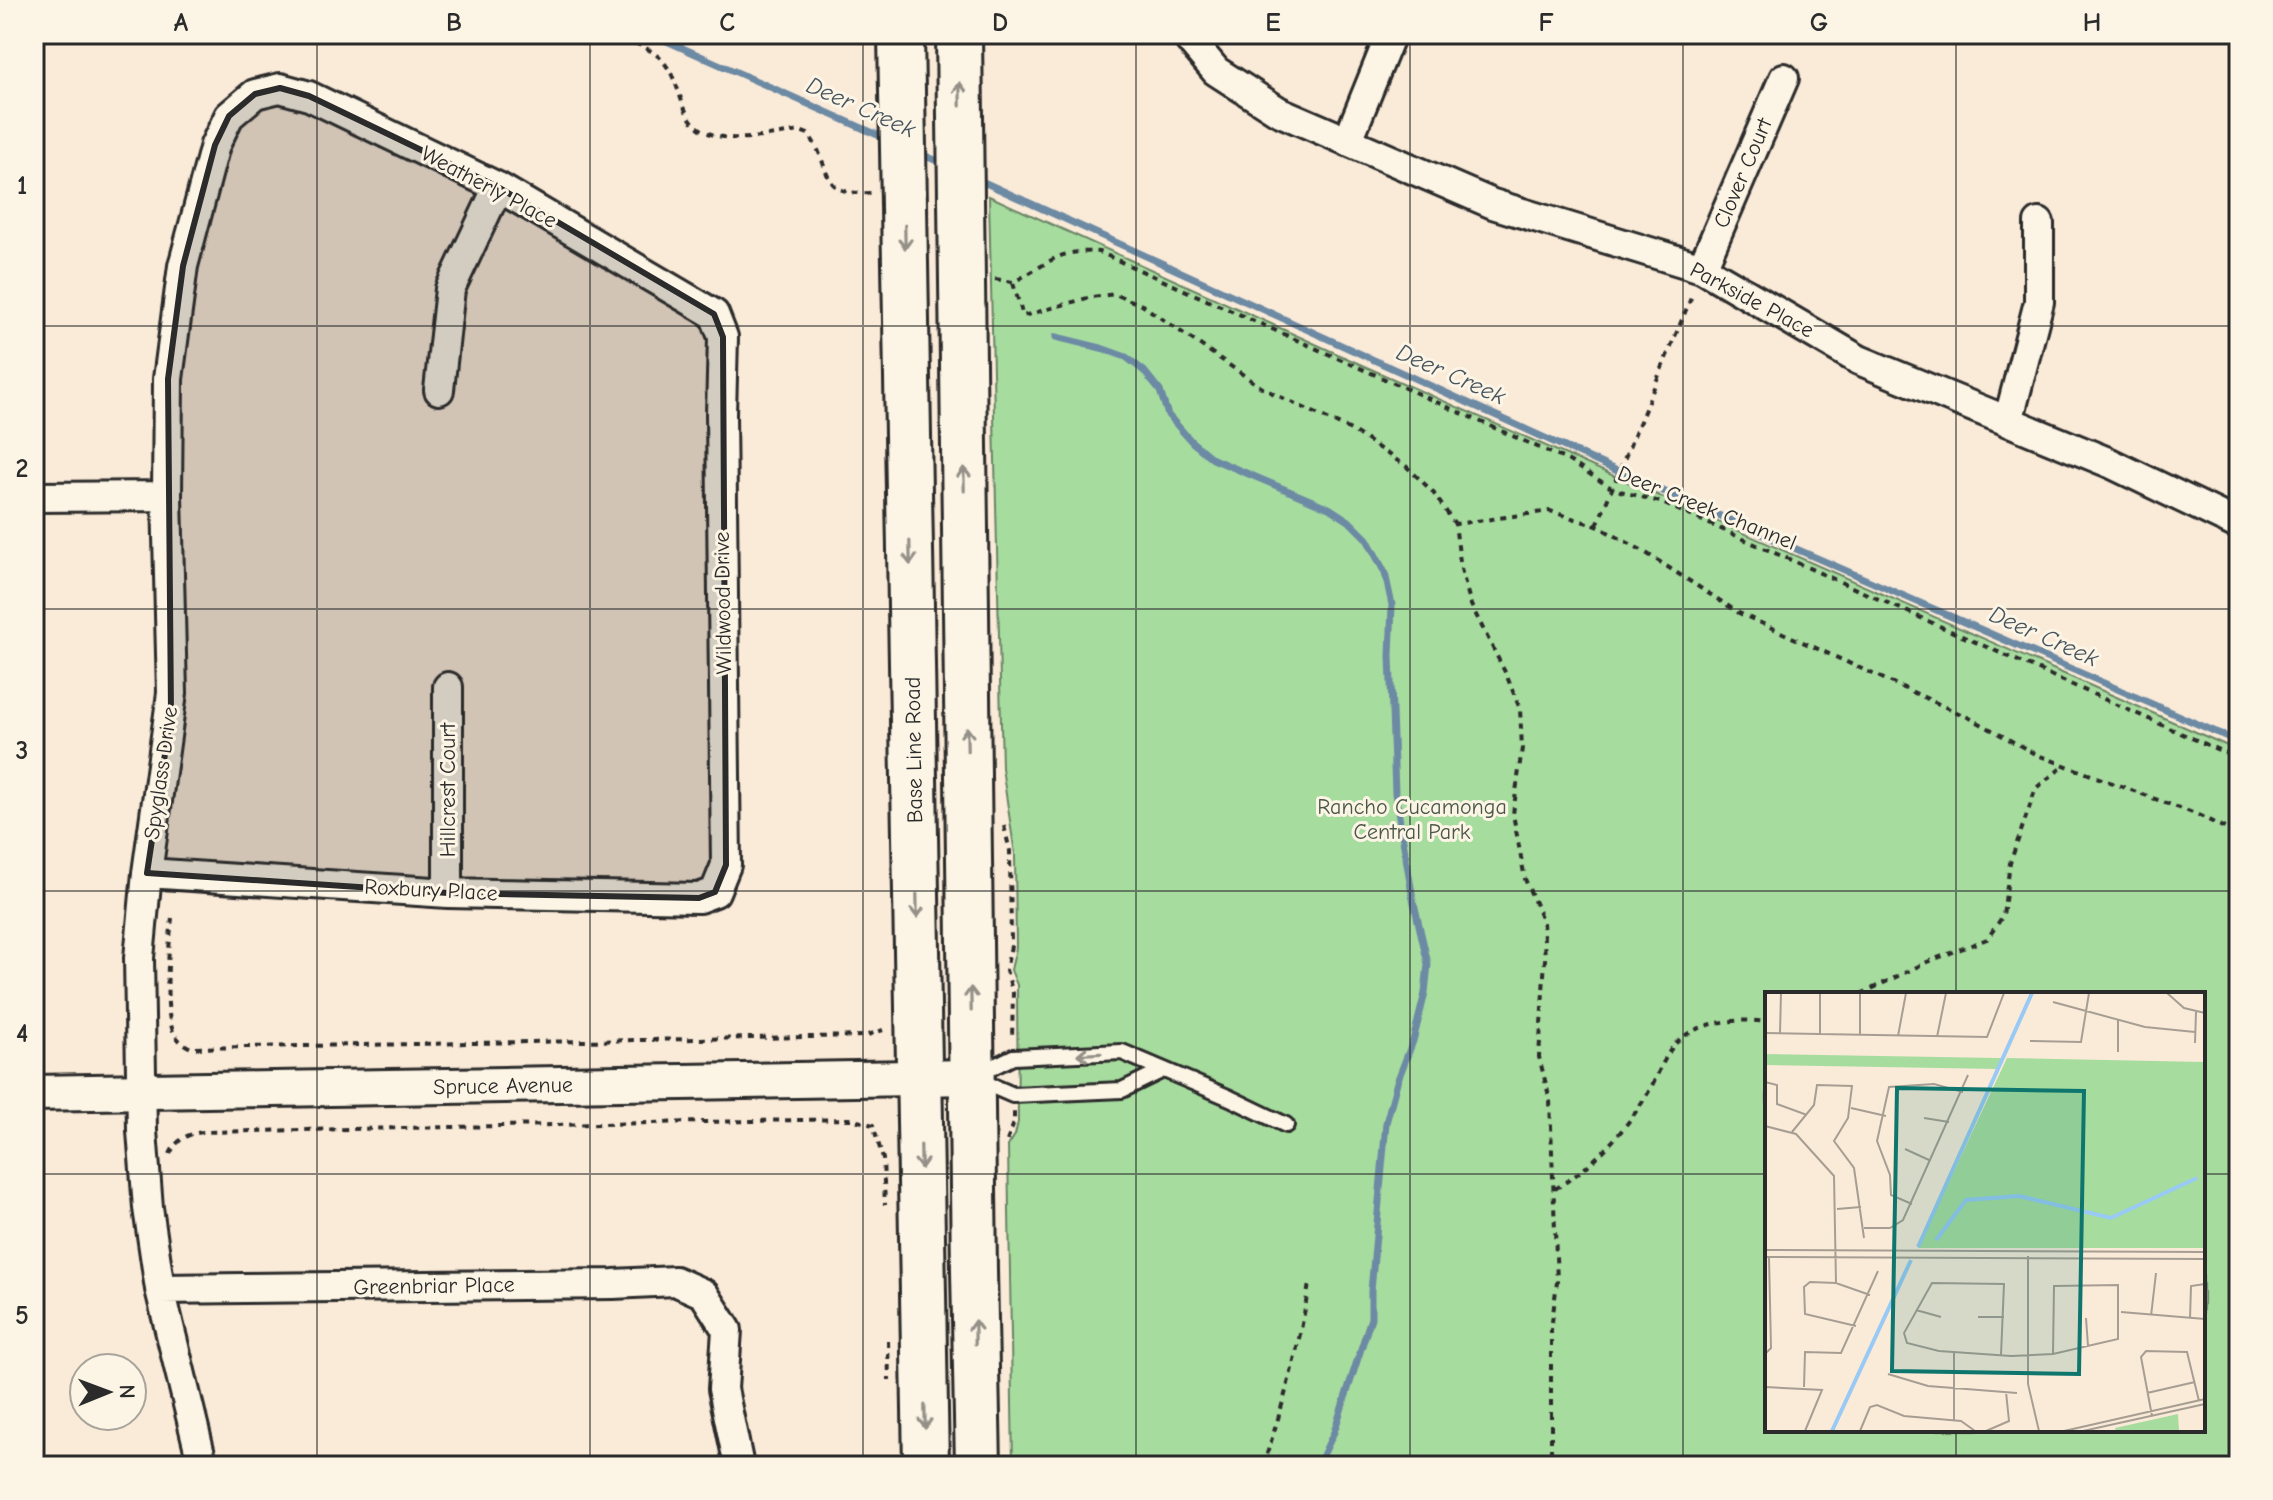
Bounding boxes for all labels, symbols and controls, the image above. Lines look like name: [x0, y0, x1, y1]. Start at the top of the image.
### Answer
text: A: [174, 8, 189, 38]
text: B: [446, 8, 462, 38]
text: C: [719, 8, 735, 38]
text: D: [992, 8, 1008, 38]
text: E: [1265, 8, 1281, 38]
text: F: [1538, 8, 1554, 38]
text: G: [1810, 8, 1828, 38]
text: H: [2083, 8, 2101, 38]
water label: Deer Creek: [802, 71, 920, 144]
one-way arrow: [952, 81, 968, 108]
street label: Clover Court: [1708, 113, 1778, 232]
street label: Weatherly Place: [417, 140, 561, 234]
text: 1: [17, 171, 27, 201]
one-way arrow: [897, 223, 912, 250]
street label: Parkside Place: [1686, 256, 1818, 344]
water label: Deer Creek: [1392, 338, 1510, 411]
text: 2: [16, 454, 28, 484]
street label: Deer Creek Channel: [1614, 460, 1800, 556]
one-way arrow: [956, 466, 972, 493]
street label: Wildwood Drive: [709, 531, 737, 675]
one-way arrow: [903, 539, 918, 566]
water label: Deer Creek: [1985, 600, 2103, 673]
street label: Base Line Road: [900, 677, 928, 823]
street label: Spyglass Drive: [139, 705, 183, 841]
street label: Hillcrest Court: [435, 722, 461, 857]
one-way arrow: [959, 726, 975, 753]
text: 3: [16, 736, 28, 766]
park label: Rancho Cucamonga Central Park: [1317, 794, 1507, 845]
street label: Roxbury Place: [364, 874, 498, 906]
one-way arrow: [909, 892, 924, 919]
one-way arrow: [963, 986, 979, 1013]
inset map: [1765, 992, 2205, 1432]
text: 4: [16, 1019, 28, 1049]
one-way arrow: [1076, 1047, 1103, 1062]
street label: Spruce Avenue: [433, 1072, 573, 1100]
one-way arrow: [914, 1143, 929, 1170]
street label: Greenbriar Place: [353, 1272, 515, 1300]
text: 5: [15, 1301, 29, 1331]
one-way arrow: [967, 1319, 983, 1346]
north arrow: [68, 1352, 148, 1432]
text: N: [114, 1384, 140, 1399]
one-way arrow: [918, 1403, 933, 1430]

